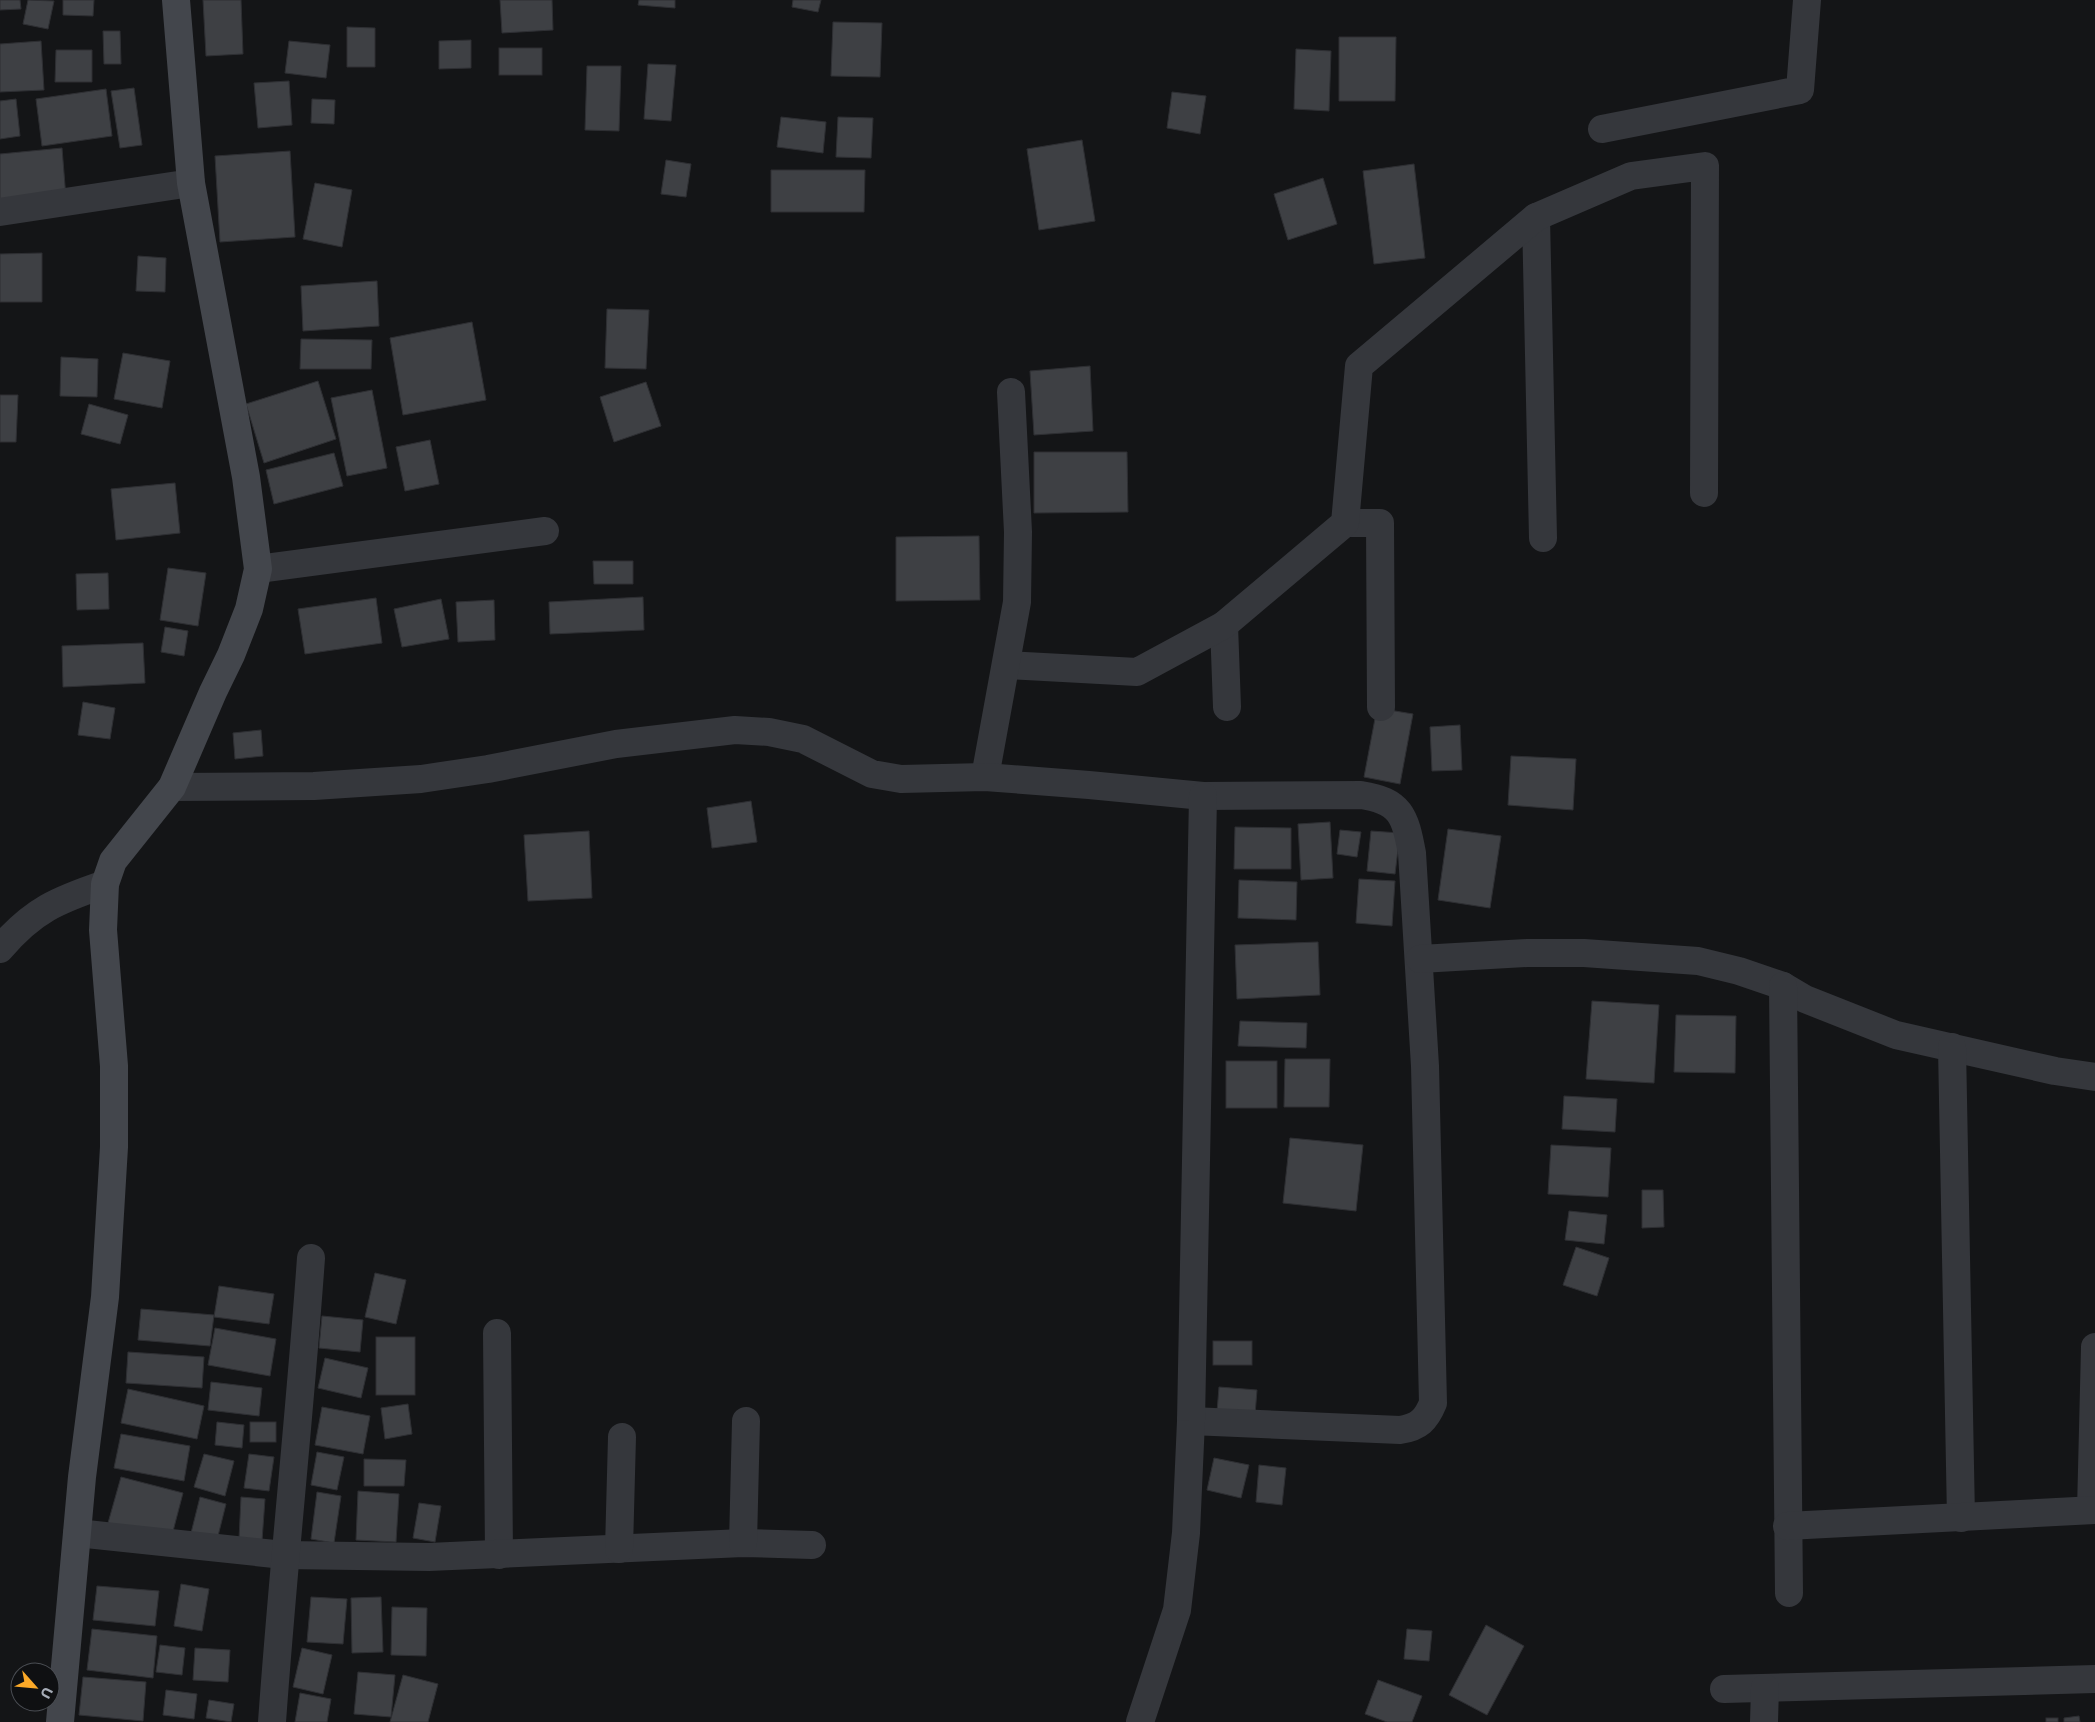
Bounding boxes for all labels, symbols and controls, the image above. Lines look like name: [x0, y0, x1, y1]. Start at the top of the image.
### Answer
north arrow: [10, 1662, 60, 1712]
text: U: [36, 1684, 57, 1702]

